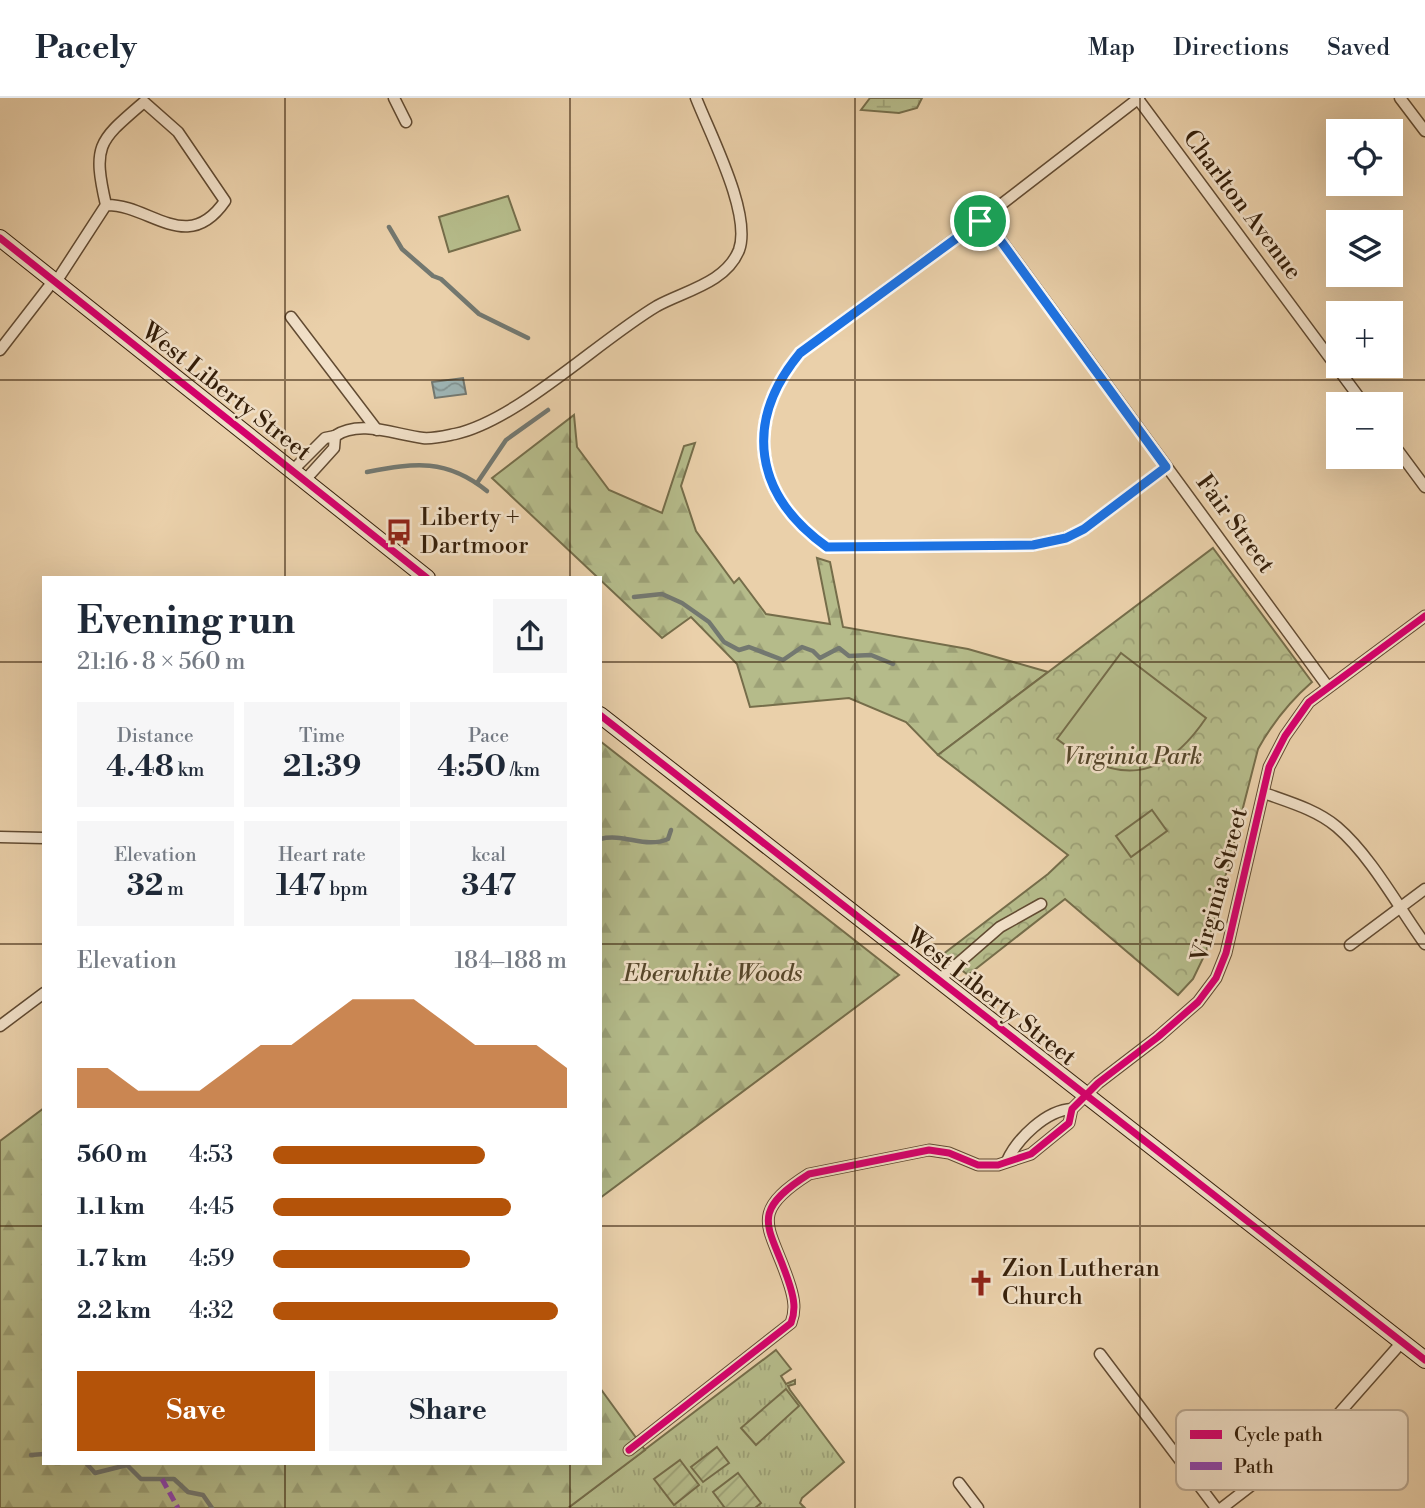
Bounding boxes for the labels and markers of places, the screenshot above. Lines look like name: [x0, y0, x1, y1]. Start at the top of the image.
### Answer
pin: [950, 191, 1010, 251]
place label: Liberty + Dartmoor: [420, 503, 529, 561]
bus stop icon: Liberty + Dartmoor: [384, 517, 414, 547]
place label: Zion Lutheran Church: [1002, 1254, 1160, 1312]
church icon: Zion Lutheran Church: [966, 1268, 996, 1298]

